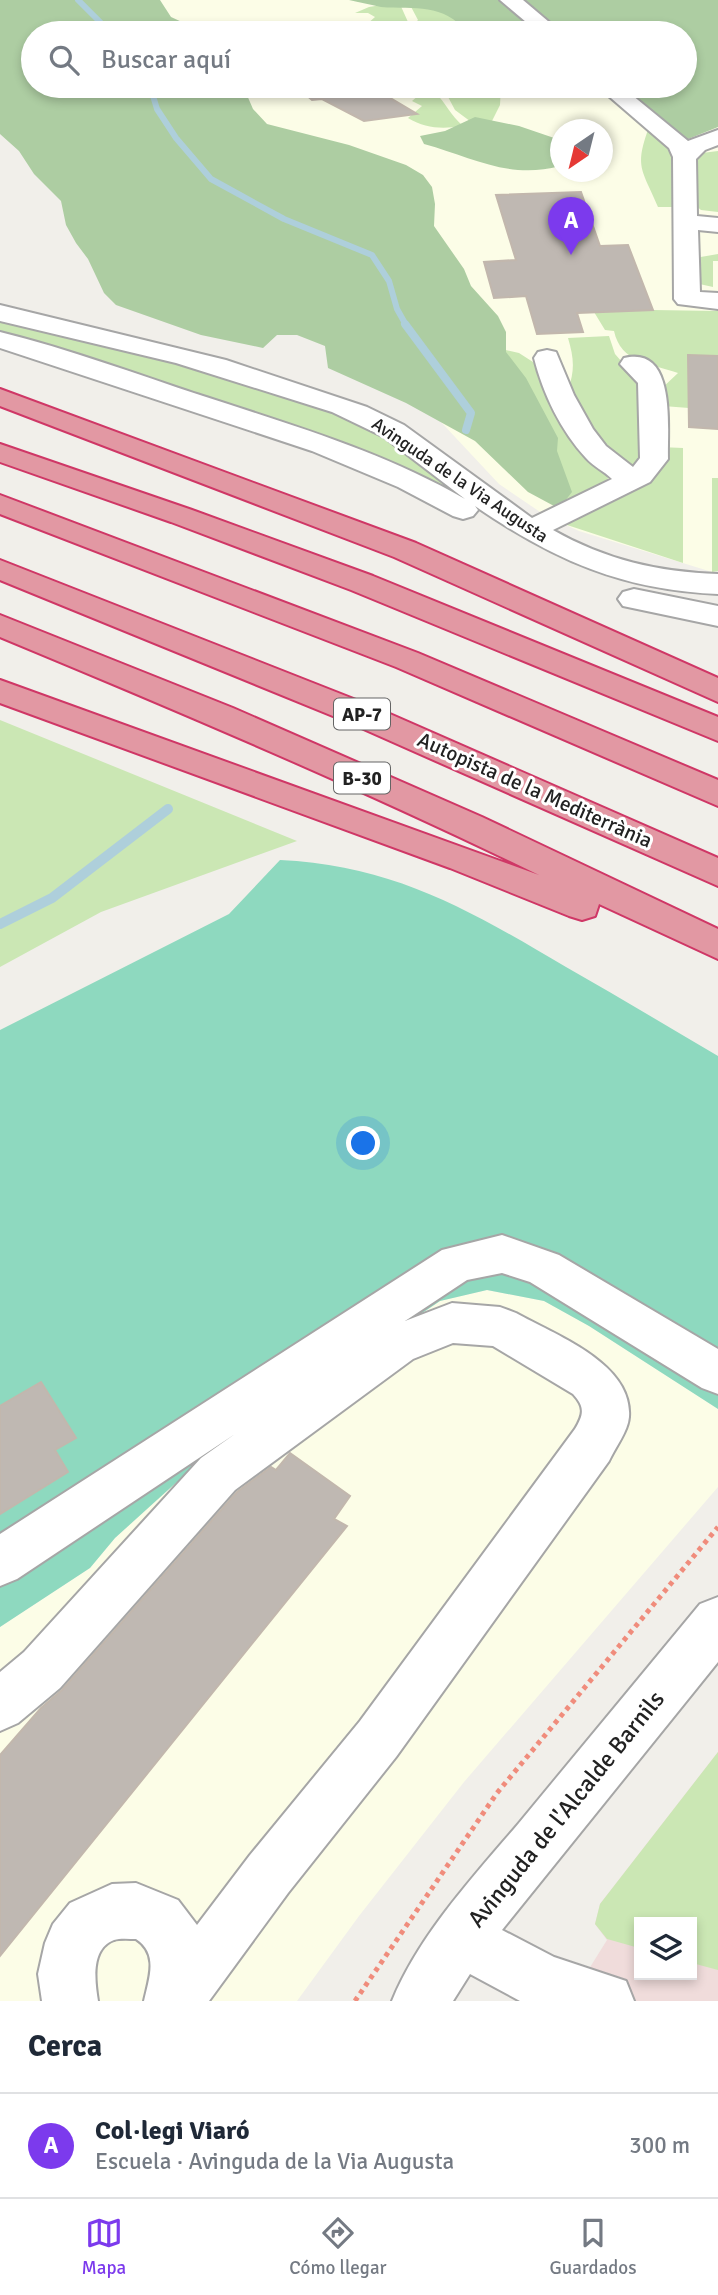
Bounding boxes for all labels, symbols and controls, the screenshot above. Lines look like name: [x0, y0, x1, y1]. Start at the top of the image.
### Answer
search box: [21, 21, 697, 98]
icon: search: [45, 41, 83, 79]
text: Buscar aquí: [101, 44, 231, 76]
north arrow: [550, 119, 613, 182]
pin: A: [548, 197, 594, 255]
street label: Avinguda de la Via Augusta: [368, 413, 552, 547]
road number: AP-7: [334, 698, 390, 730]
street label: Autopista de la Mediterrània: [414, 726, 656, 854]
road number: B-30: [334, 762, 390, 793]
your location: [346, 1126, 380, 1160]
street label: Avinguda de l'Alcalde Barnils: [461, 1685, 671, 1933]
map controls: [634, 1917, 697, 1980]
button: layers: [634, 1917, 697, 1980]
text: Cerca: [28, 2028, 102, 2065]
text: Col·legi Viaró: [95, 2115, 250, 2147]
text: A: [44, 2131, 58, 2160]
text: 300 m: [629, 2131, 690, 2160]
text: Escuela · Avinguda de la Via Augusta: [95, 2147, 454, 2176]
tab: Mapa: [82, 2214, 126, 2280]
tab: Cómo llegar: [289, 2214, 387, 2280]
tab: Guardados: [550, 2214, 636, 2280]

